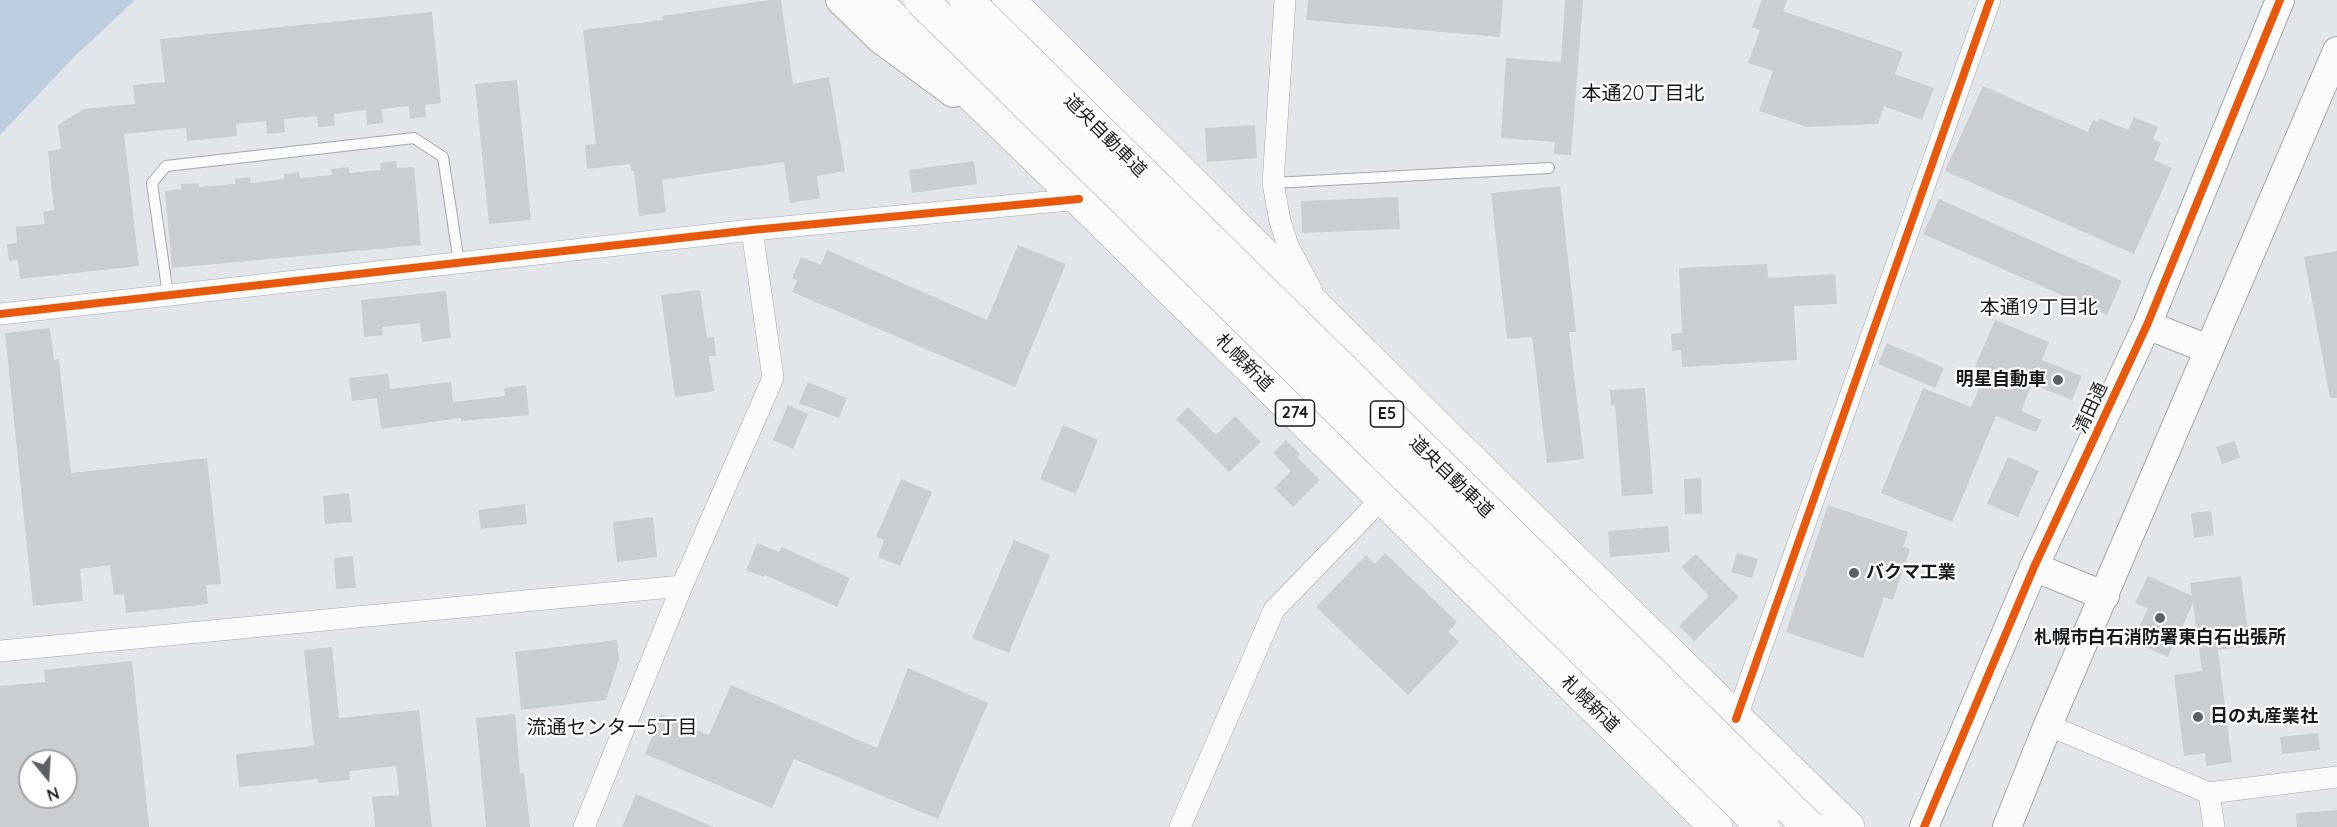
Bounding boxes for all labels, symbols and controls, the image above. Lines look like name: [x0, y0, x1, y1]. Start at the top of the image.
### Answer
district label: 本通20丁目北: [1582, 82, 1704, 106]
street label: 道央自動車道: [1059, 90, 1151, 182]
district label: 本通19丁目北: [1980, 296, 2098, 320]
street label: 札幌新道: [1211, 330, 1277, 396]
place label: 明星自動車: [1956, 369, 2046, 391]
marker: 明星自動車: [2051, 373, 2065, 387]
street label: 清田通: [2070, 379, 2112, 437]
road number: 274: [1276, 400, 1314, 426]
road number: E5: [1370, 401, 1404, 427]
street label: 道央自動車道: [1405, 432, 1497, 522]
place label: バクマ工業: [1866, 562, 1956, 584]
marker: バクマ工業: [1847, 566, 1861, 580]
marker: 札幌市白石消防署東白石出張所: [2153, 611, 2167, 625]
place label: 札幌市白石消防署東白石出張所: [2034, 627, 2286, 649]
street label: 札幌新道: [1557, 671, 1623, 737]
place label: 日の丸産業社: [2210, 706, 2318, 728]
marker: 日の丸産業社: [2191, 710, 2205, 724]
district label: 流通センター5丁目: [527, 716, 697, 740]
north arrow: [18, 749, 78, 809]
text: N: [44, 783, 62, 806]

